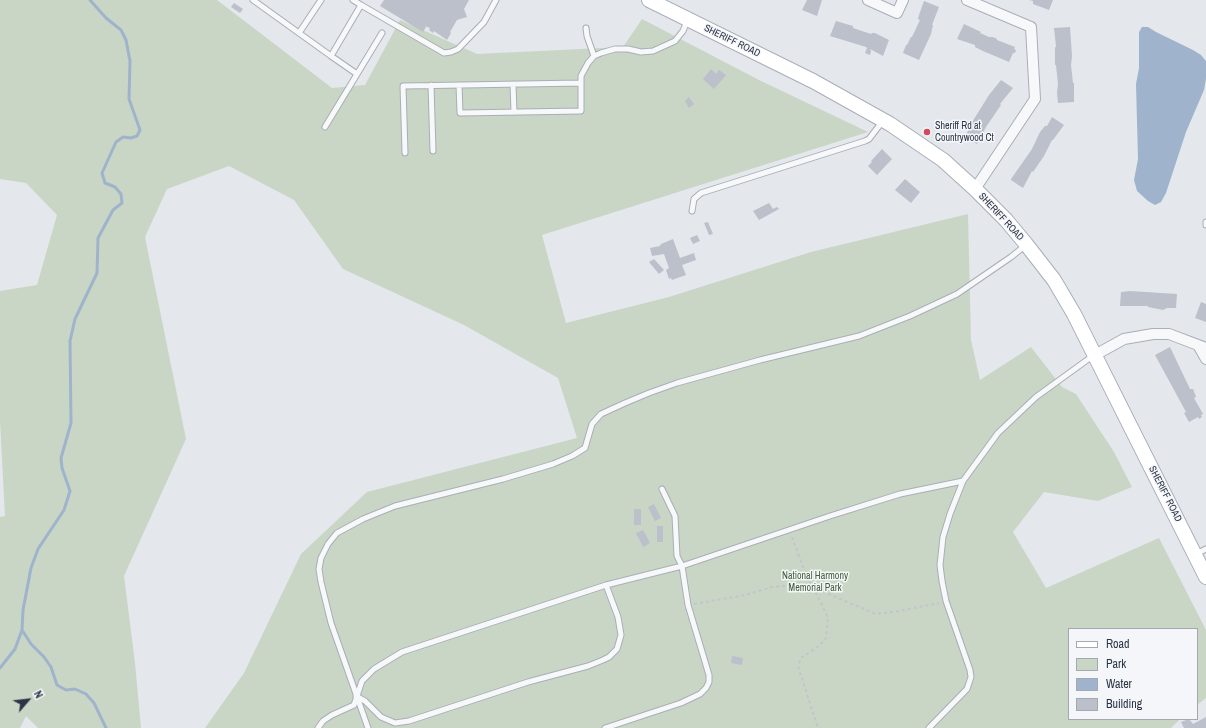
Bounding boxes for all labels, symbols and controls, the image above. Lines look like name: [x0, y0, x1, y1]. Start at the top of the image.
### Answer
street label: SHERIFF ROAD: [702, 22, 762, 60]
place label: Sheriff Rd at Countrywood Ct: [935, 120, 994, 144]
marker: Sheriff Rd at Countrywood Ct: [922, 127, 932, 137]
street label: SHERIFF ROAD: [976, 191, 1026, 243]
street label: SHERIFF ROAD: [1146, 464, 1184, 524]
park label: National Harmony Memorial Park: [782, 570, 848, 594]
legend: [1068, 628, 1198, 720]
text: Road: [1106, 636, 1130, 652]
text: Park: [1106, 656, 1126, 672]
text: Water: [1106, 676, 1132, 692]
north arrow: [8, 680, 48, 720]
text: N: [31, 688, 46, 701]
text: Building: [1106, 696, 1142, 712]

